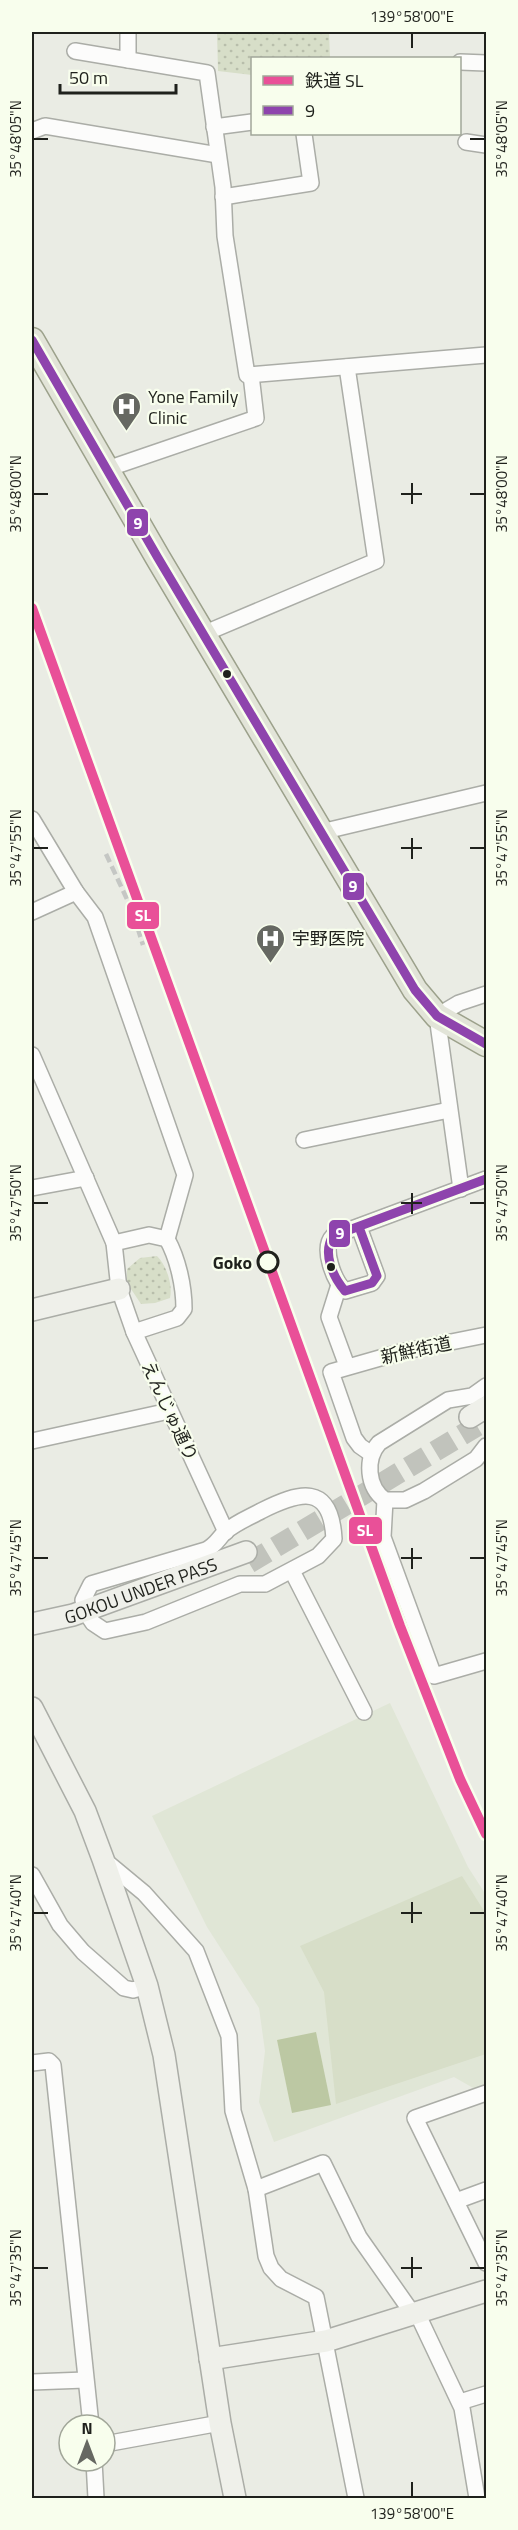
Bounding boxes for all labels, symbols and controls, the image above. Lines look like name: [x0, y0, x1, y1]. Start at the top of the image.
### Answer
text: 139°58'00"E: [370, 5, 454, 28]
scale bar: [60, 57, 176, 95]
legend: [251, 57, 461, 135]
text: 50 m: [69, 64, 108, 91]
text: 鉄道 SL: [305, 67, 364, 94]
text: 9: [305, 97, 315, 124]
text: 35°48'05"N: [4, 100, 27, 178]
text: 35°48'05"N: [490, 100, 513, 178]
place label: Yone Family Clinic: [148, 383, 239, 431]
hospital icon: Yone Family Clinic: [111, 390, 143, 432]
text: 35°48'00"N: [4, 455, 27, 533]
text: 35°48'00"N: [490, 455, 513, 533]
line badge: 9: [126, 508, 149, 537]
text: 9: [134, 511, 143, 535]
unlabelled marker: [221, 668, 233, 680]
text: 35°47'55"N: [4, 809, 27, 887]
text: 35°47'55"N: [490, 809, 513, 887]
line badge: 9: [342, 872, 365, 901]
text: 9: [349, 874, 358, 898]
line badge: SL: [126, 901, 160, 930]
text: SL: [135, 903, 152, 927]
hospital icon: 宇野医院: [255, 922, 287, 964]
place label: 宇野医院: [292, 925, 364, 952]
text: 35°47'50"N: [4, 1164, 27, 1242]
text: 35°47'50"N: [490, 1164, 513, 1242]
line badge: 9: [328, 1219, 351, 1248]
text: 9: [336, 1221, 345, 1245]
place label: Goko: [213, 1249, 252, 1276]
marker: Goko: [257, 1251, 279, 1273]
unlabelled marker: [325, 1261, 337, 1273]
street label: 新鮮街道: [378, 1329, 454, 1371]
street label: えんじゅ通り: [135, 1356, 205, 1466]
line badge: SL: [348, 1516, 383, 1545]
text: SL: [357, 1518, 374, 1542]
text: 35°47'45"N: [4, 1519, 27, 1597]
text: 35°47'45"N: [490, 1519, 513, 1597]
street label: GOKOU UNDER PASS: [62, 1550, 221, 1630]
text: 35°47'40"N: [4, 1874, 27, 1952]
text: 35°47'40"N: [490, 1874, 513, 1952]
text: 35°47'35"N: [4, 2229, 27, 2307]
text: 35°47'35"N: [490, 2229, 513, 2307]
north arrow: [57, 2413, 117, 2473]
text: N: [81, 2416, 93, 2440]
text: 139°58'00"E: [370, 2502, 454, 2525]

